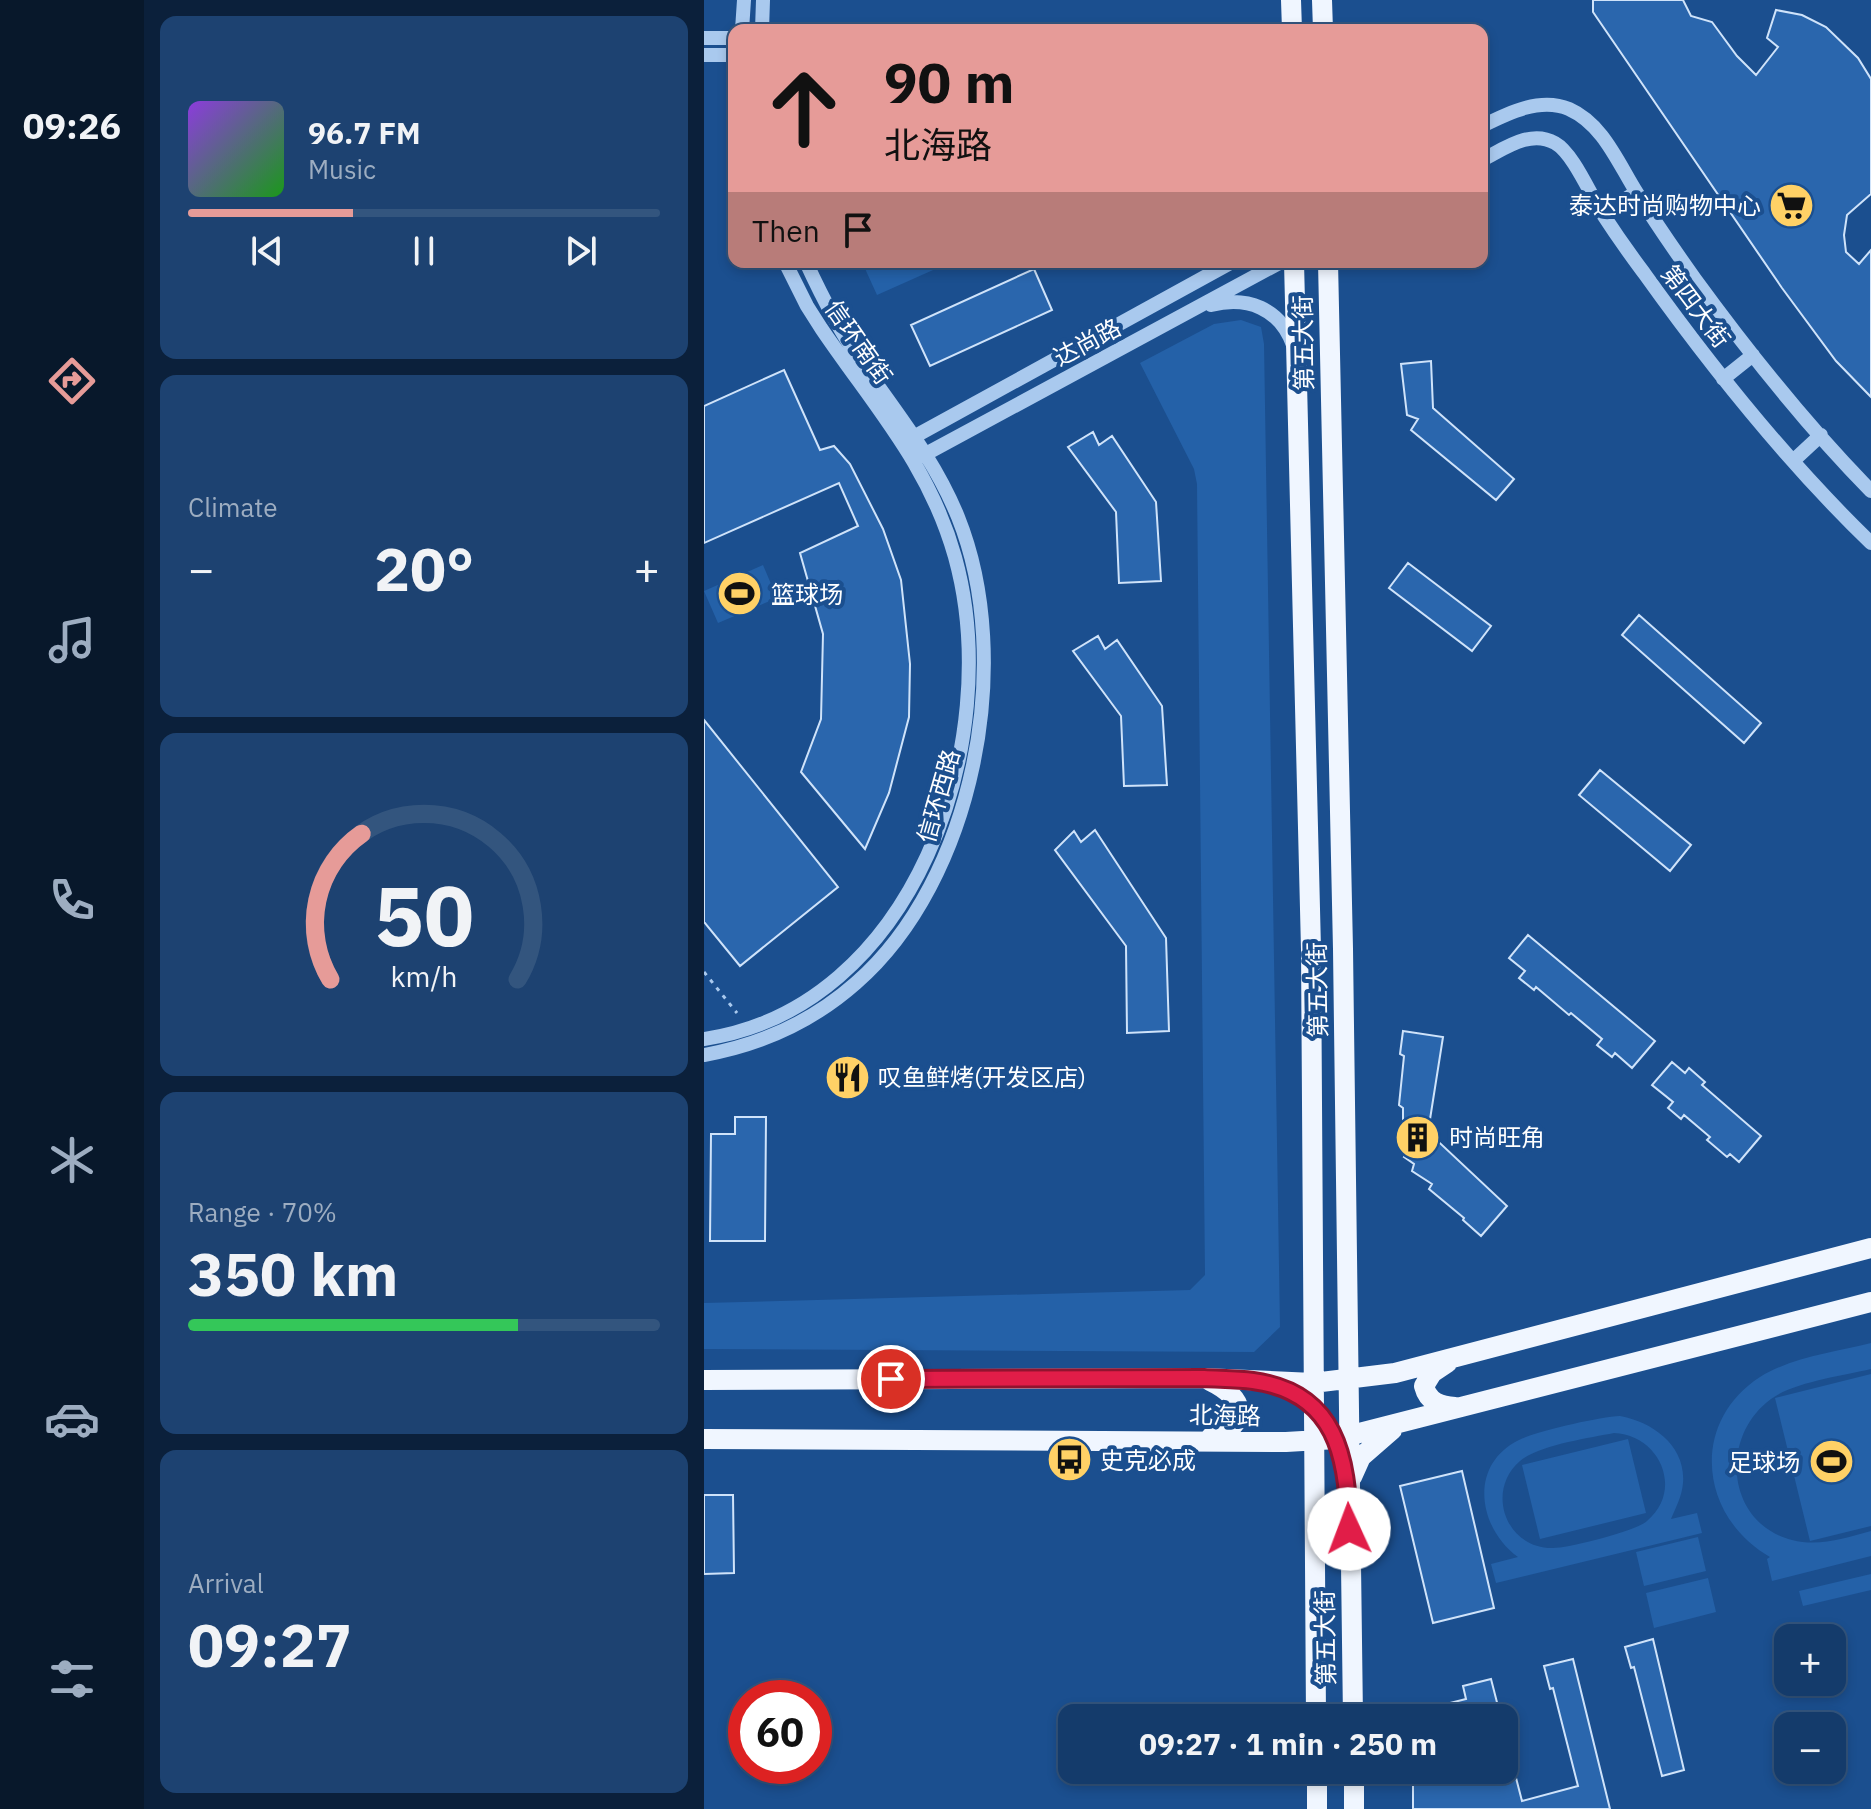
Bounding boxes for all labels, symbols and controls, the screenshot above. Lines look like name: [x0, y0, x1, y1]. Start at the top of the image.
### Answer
text: 90 m: [884, 46, 1014, 118]
icon: ahead: [752, 56, 856, 160]
text: 09:26: [23, 102, 121, 149]
text: 96.7 FM: [308, 113, 421, 152]
text: 北海路: [884, 121, 992, 168]
text: Music: [308, 152, 376, 186]
supermarket icon: 泰达时尚购物中心: [1768, 181, 1816, 229]
place label: 泰达时尚购物中心: [1569, 189, 1761, 221]
icon: arrive: [836, 208, 880, 252]
text: Then: [752, 211, 820, 250]
icon: previous: [245, 229, 289, 273]
icon: pause: [402, 229, 446, 273]
icon: next: [559, 229, 603, 273]
street label: 第四大街: [1654, 258, 1738, 354]
street label: 信环南街: [818, 294, 900, 390]
street label: 第五大街: [1286, 295, 1320, 391]
street label: 达尚路: [1048, 311, 1126, 373]
icon: directions: [44, 353, 100, 409]
text: Climate: [188, 490, 278, 524]
text: 20°: [374, 529, 474, 608]
text: −: [188, 540, 214, 597]
text: +: [634, 540, 660, 597]
sports icon: 篮球场: [716, 570, 764, 618]
place label: 篮球场: [771, 578, 843, 610]
icon: music: [44, 612, 100, 668]
street label: 信环西路: [909, 745, 967, 847]
text: 50: [374, 861, 474, 969]
icon: phone: [44, 872, 100, 928]
street label: 第五大街: [1300, 942, 1334, 1038]
text: km/h: [390, 959, 458, 996]
restaurant icon: 叹鱼鲜烤(开发区店): [823, 1053, 871, 1101]
place label: 叹鱼鲜烤(开发区店): [878, 1061, 1086, 1093]
building icon: 时尚旺角: [1394, 1113, 1442, 1161]
place label: 时尚旺角: [1449, 1121, 1545, 1153]
icon: climate: [44, 1132, 100, 1188]
text: Range · 70%: [188, 1195, 337, 1229]
text: 350 km: [188, 1234, 398, 1313]
pin: [857, 1345, 925, 1413]
icon: arrive: [869, 1357, 913, 1401]
icon: car: [44, 1391, 100, 1447]
street label: 北海路: [1189, 1398, 1261, 1432]
bus stop icon: 史克必成: [1045, 1436, 1093, 1484]
sports icon: 足球场: [1807, 1438, 1855, 1486]
place label: 史克必成: [1100, 1444, 1196, 1476]
place label: 足球场: [1728, 1446, 1800, 1478]
position arrow: [1307, 1487, 1391, 1571]
text: Arrival: [188, 1566, 264, 1600]
street label: 第五大街: [1308, 1590, 1342, 1686]
text: 09:27: [188, 1605, 352, 1684]
map controls: [1774, 1624, 1846, 1784]
button: +: [1774, 1624, 1846, 1696]
icon: filters: [44, 1651, 100, 1707]
speed limit sign: 60: [728, 1680, 832, 1784]
button: −: [1774, 1712, 1846, 1784]
text: 09:27 · 1 min · 250 m: [1139, 1724, 1437, 1763]

